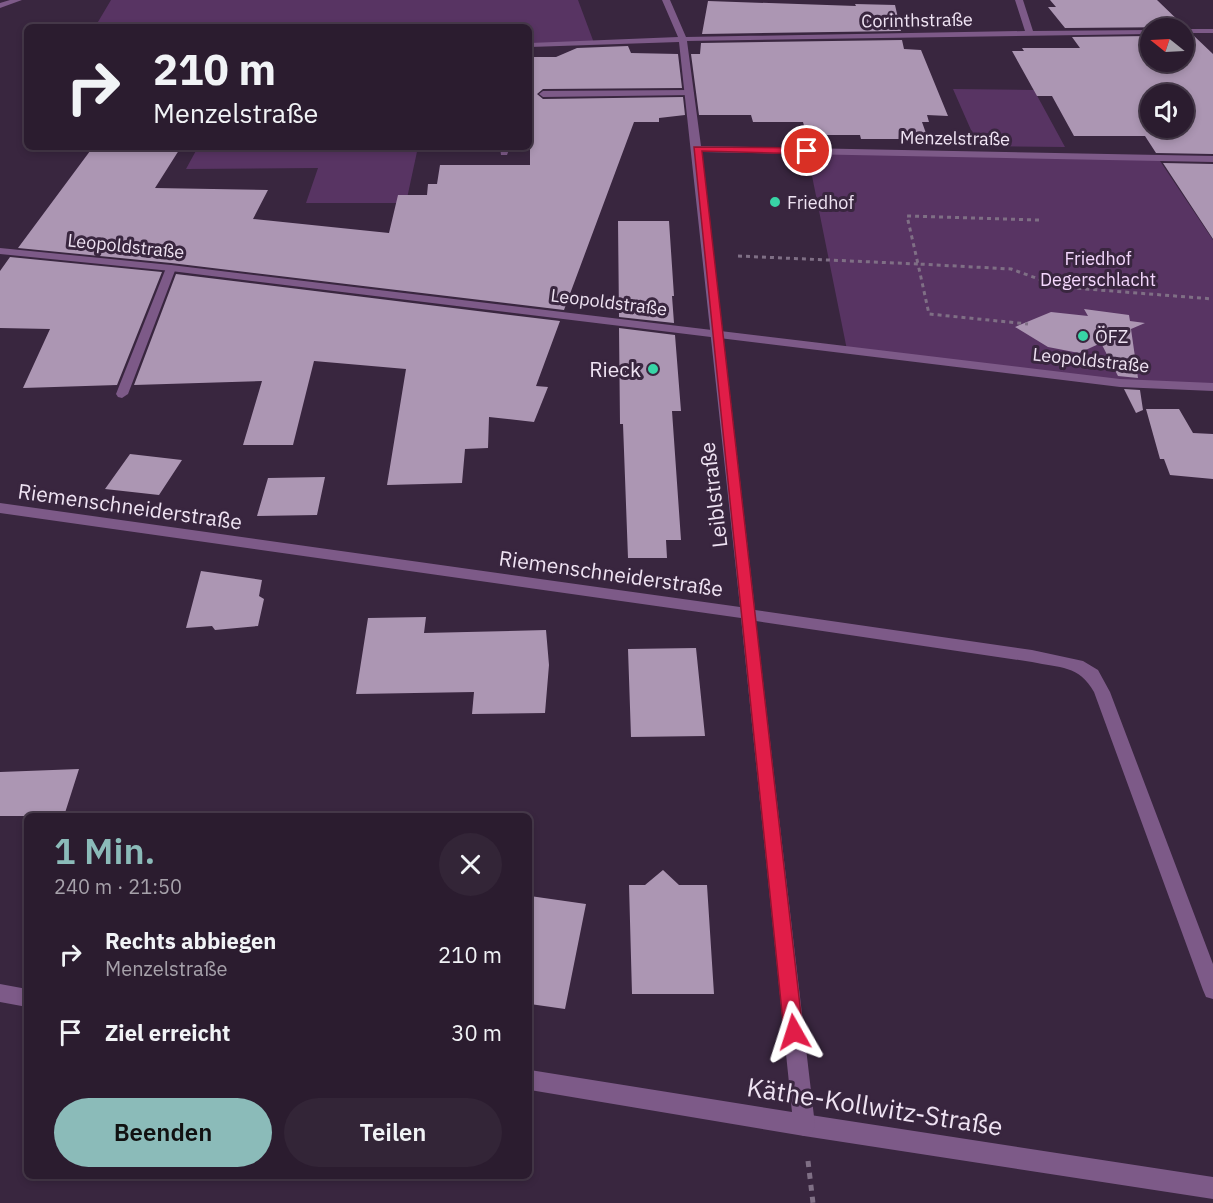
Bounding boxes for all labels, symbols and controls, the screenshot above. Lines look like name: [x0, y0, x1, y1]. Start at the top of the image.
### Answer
street label: Corinthstraße: [861, 8, 973, 32]
north arrow: [1140, 18, 1194, 72]
map controls: [1140, 18, 1194, 138]
text: 210 m: [153, 42, 276, 97]
icon: right: [54, 48, 132, 126]
button: sound: [1140, 84, 1194, 138]
text: Menzelstraße: [153, 95, 318, 130]
pin: [781, 125, 832, 176]
street label: Menzelstraße: [900, 126, 1010, 150]
icon: arrive: [790, 134, 823, 167]
place label: Friedhof: [787, 191, 854, 214]
marker: Friedhof: [768, 195, 782, 209]
street label: Leopoldstraße: [67, 228, 186, 264]
park label: Friedhof Degerschlacht: [1040, 247, 1156, 291]
street label: Leopoldstraße: [549, 283, 669, 321]
place label: ÖFZ: [1095, 325, 1128, 348]
marker: ÖFZ: [1076, 329, 1090, 343]
street label: Leopoldstraße: [1032, 342, 1151, 378]
place label: Rieck: [589, 355, 641, 383]
marker: Rieck: [646, 362, 660, 376]
street label: Leiblstraße: [693, 441, 733, 549]
street label: Riemenschneiderstraße: [16, 476, 244, 536]
street label: Riemenschneiderstraße: [497, 543, 725, 603]
text: 1 Min.: [54, 827, 155, 874]
button: close: [439, 833, 502, 896]
text: 240 m · 21:50: [54, 873, 182, 900]
text: Rechts abbiegen: [105, 926, 276, 955]
icon: right: [54, 938, 87, 971]
text: 210 m: [438, 940, 502, 969]
text: Menzelstraße: [105, 955, 227, 982]
position arrow: [762, 1000, 826, 1064]
icon: arrive: [54, 1016, 87, 1049]
text: Ziel erreicht: [105, 1018, 230, 1047]
text: 30 m: [451, 1018, 502, 1047]
street label: Käthe-Kollwitz-Straße: [745, 1069, 1005, 1143]
button: Beenden: [54, 1098, 272, 1167]
button: Teilen: [284, 1098, 502, 1167]

